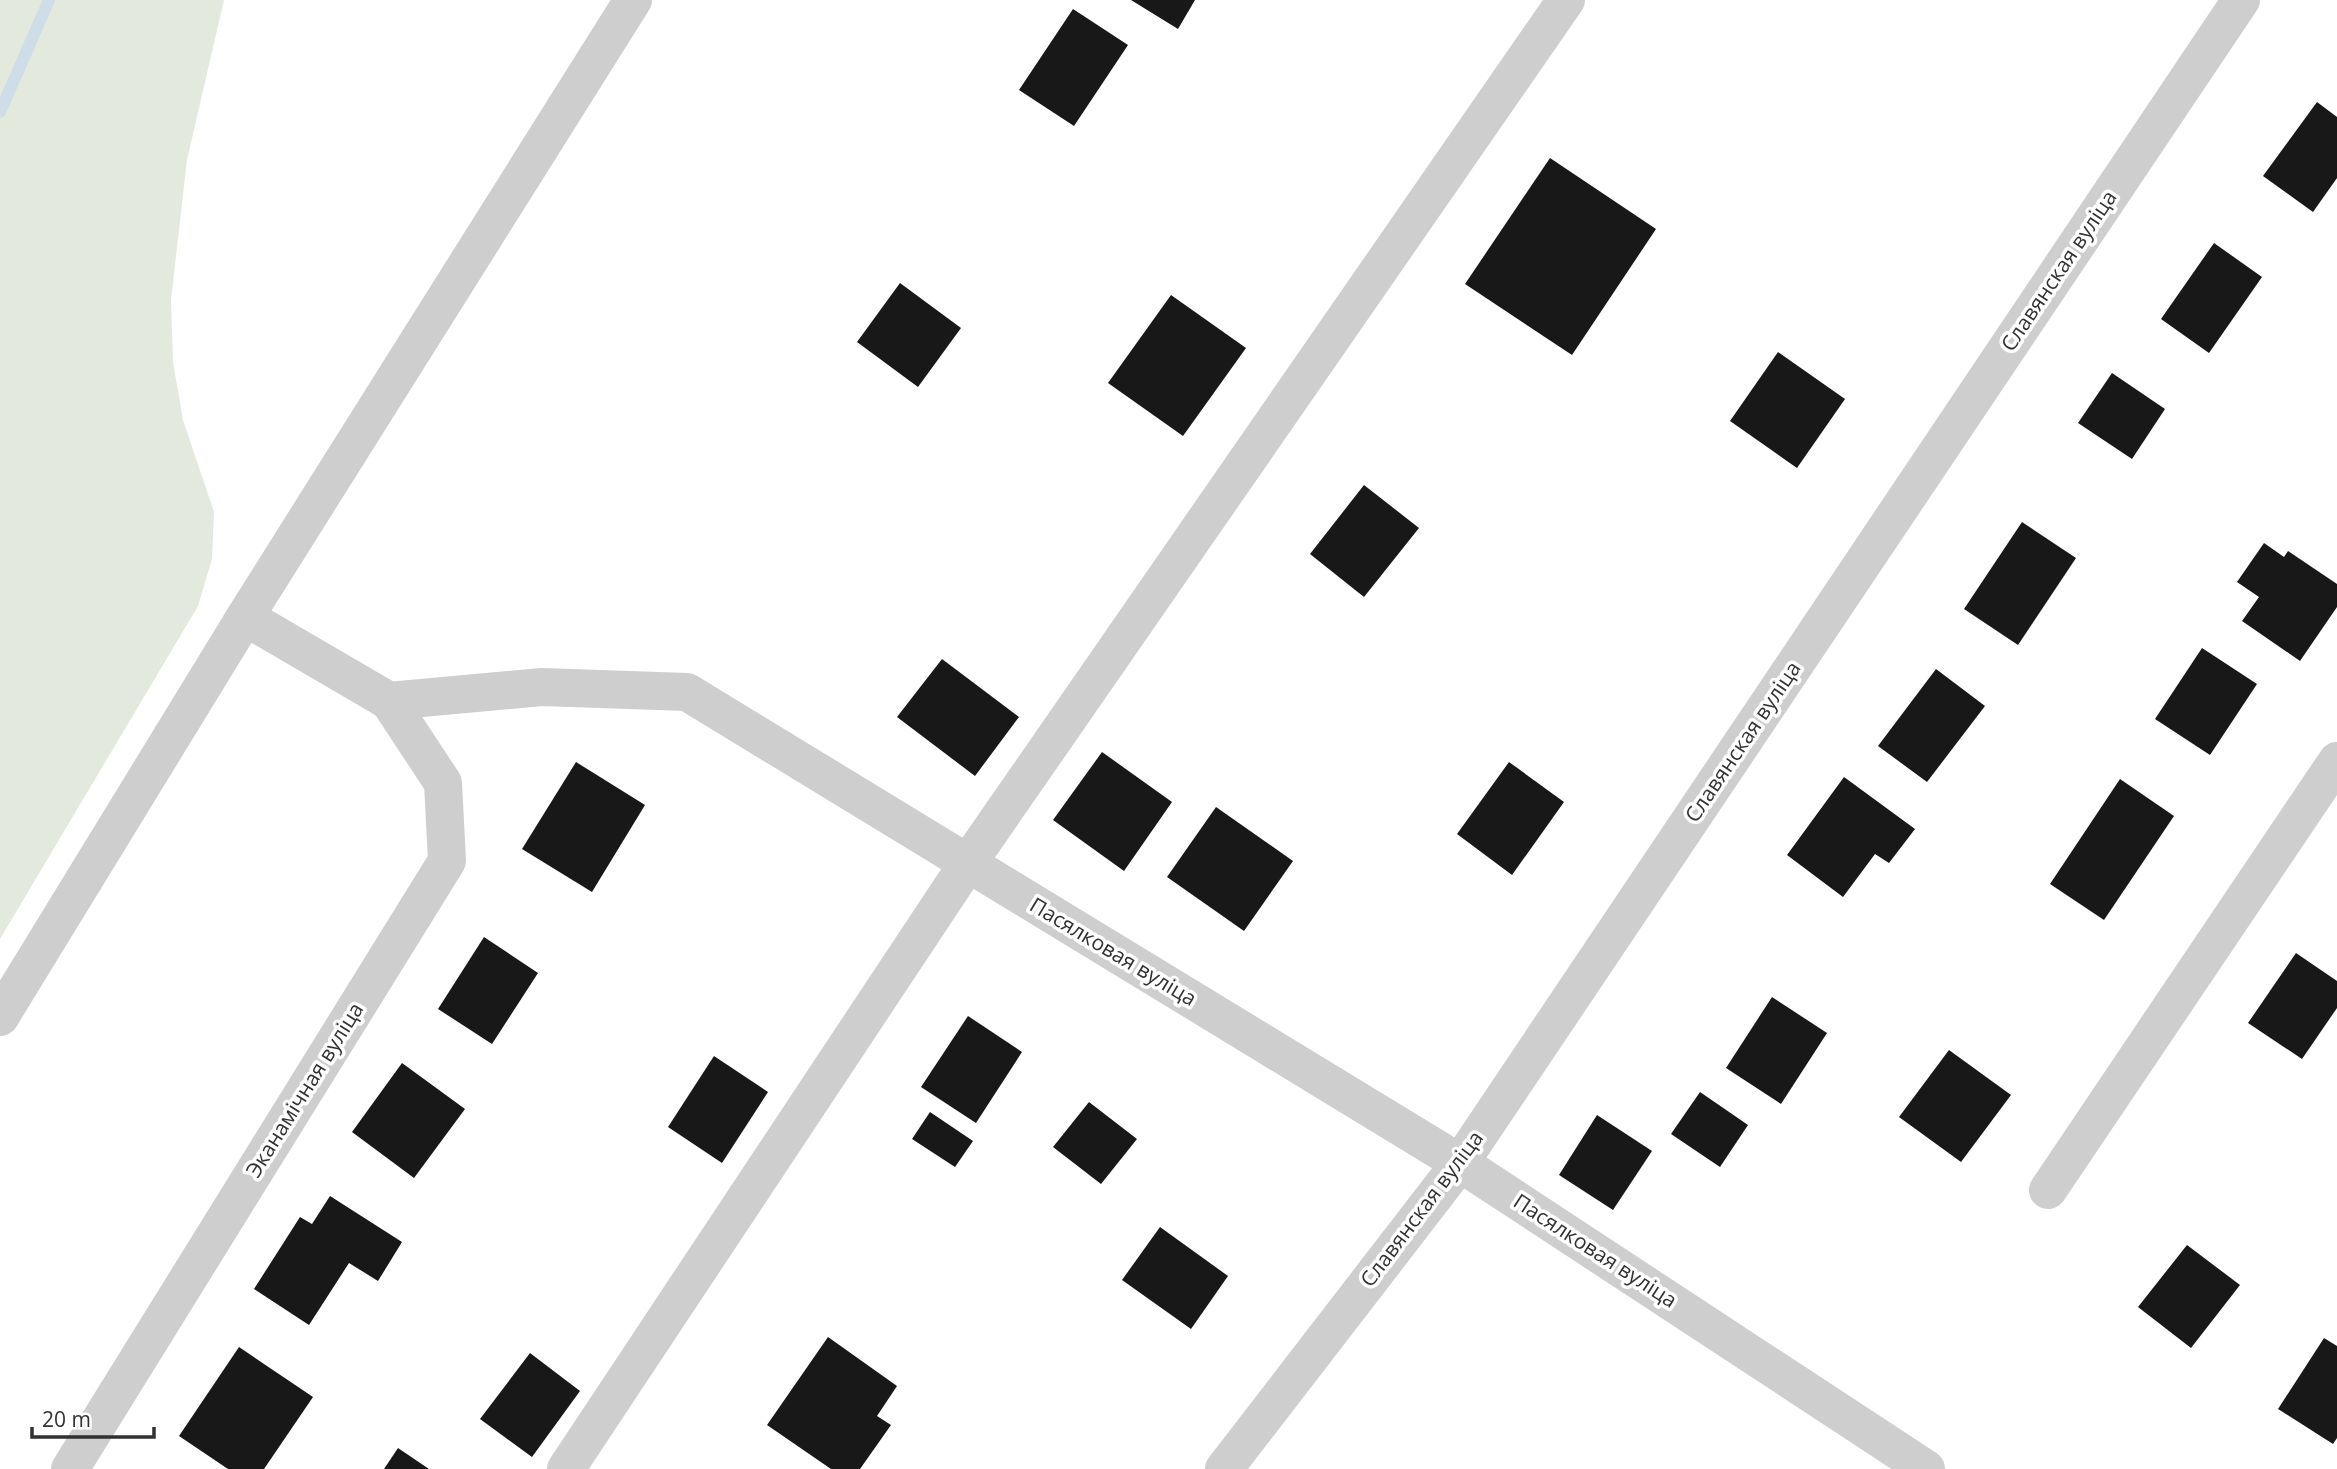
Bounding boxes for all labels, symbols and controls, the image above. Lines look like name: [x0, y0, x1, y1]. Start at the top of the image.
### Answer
street label: Славянская вуліца: [1994, 185, 2122, 356]
street label: Славянская вуліца: [1678, 656, 1806, 827]
street label: Пасялковая вуліца: [1025, 890, 1202, 1012]
street label: Эканамічная вуліца: [239, 997, 369, 1182]
street label: Славянская вуліца: [1353, 1125, 1489, 1292]
street label: Пасялковая вуліца: [1508, 1187, 1683, 1314]
scale bar: [32, 1396, 154, 1440]
text: 20 m: [42, 1405, 91, 1433]

